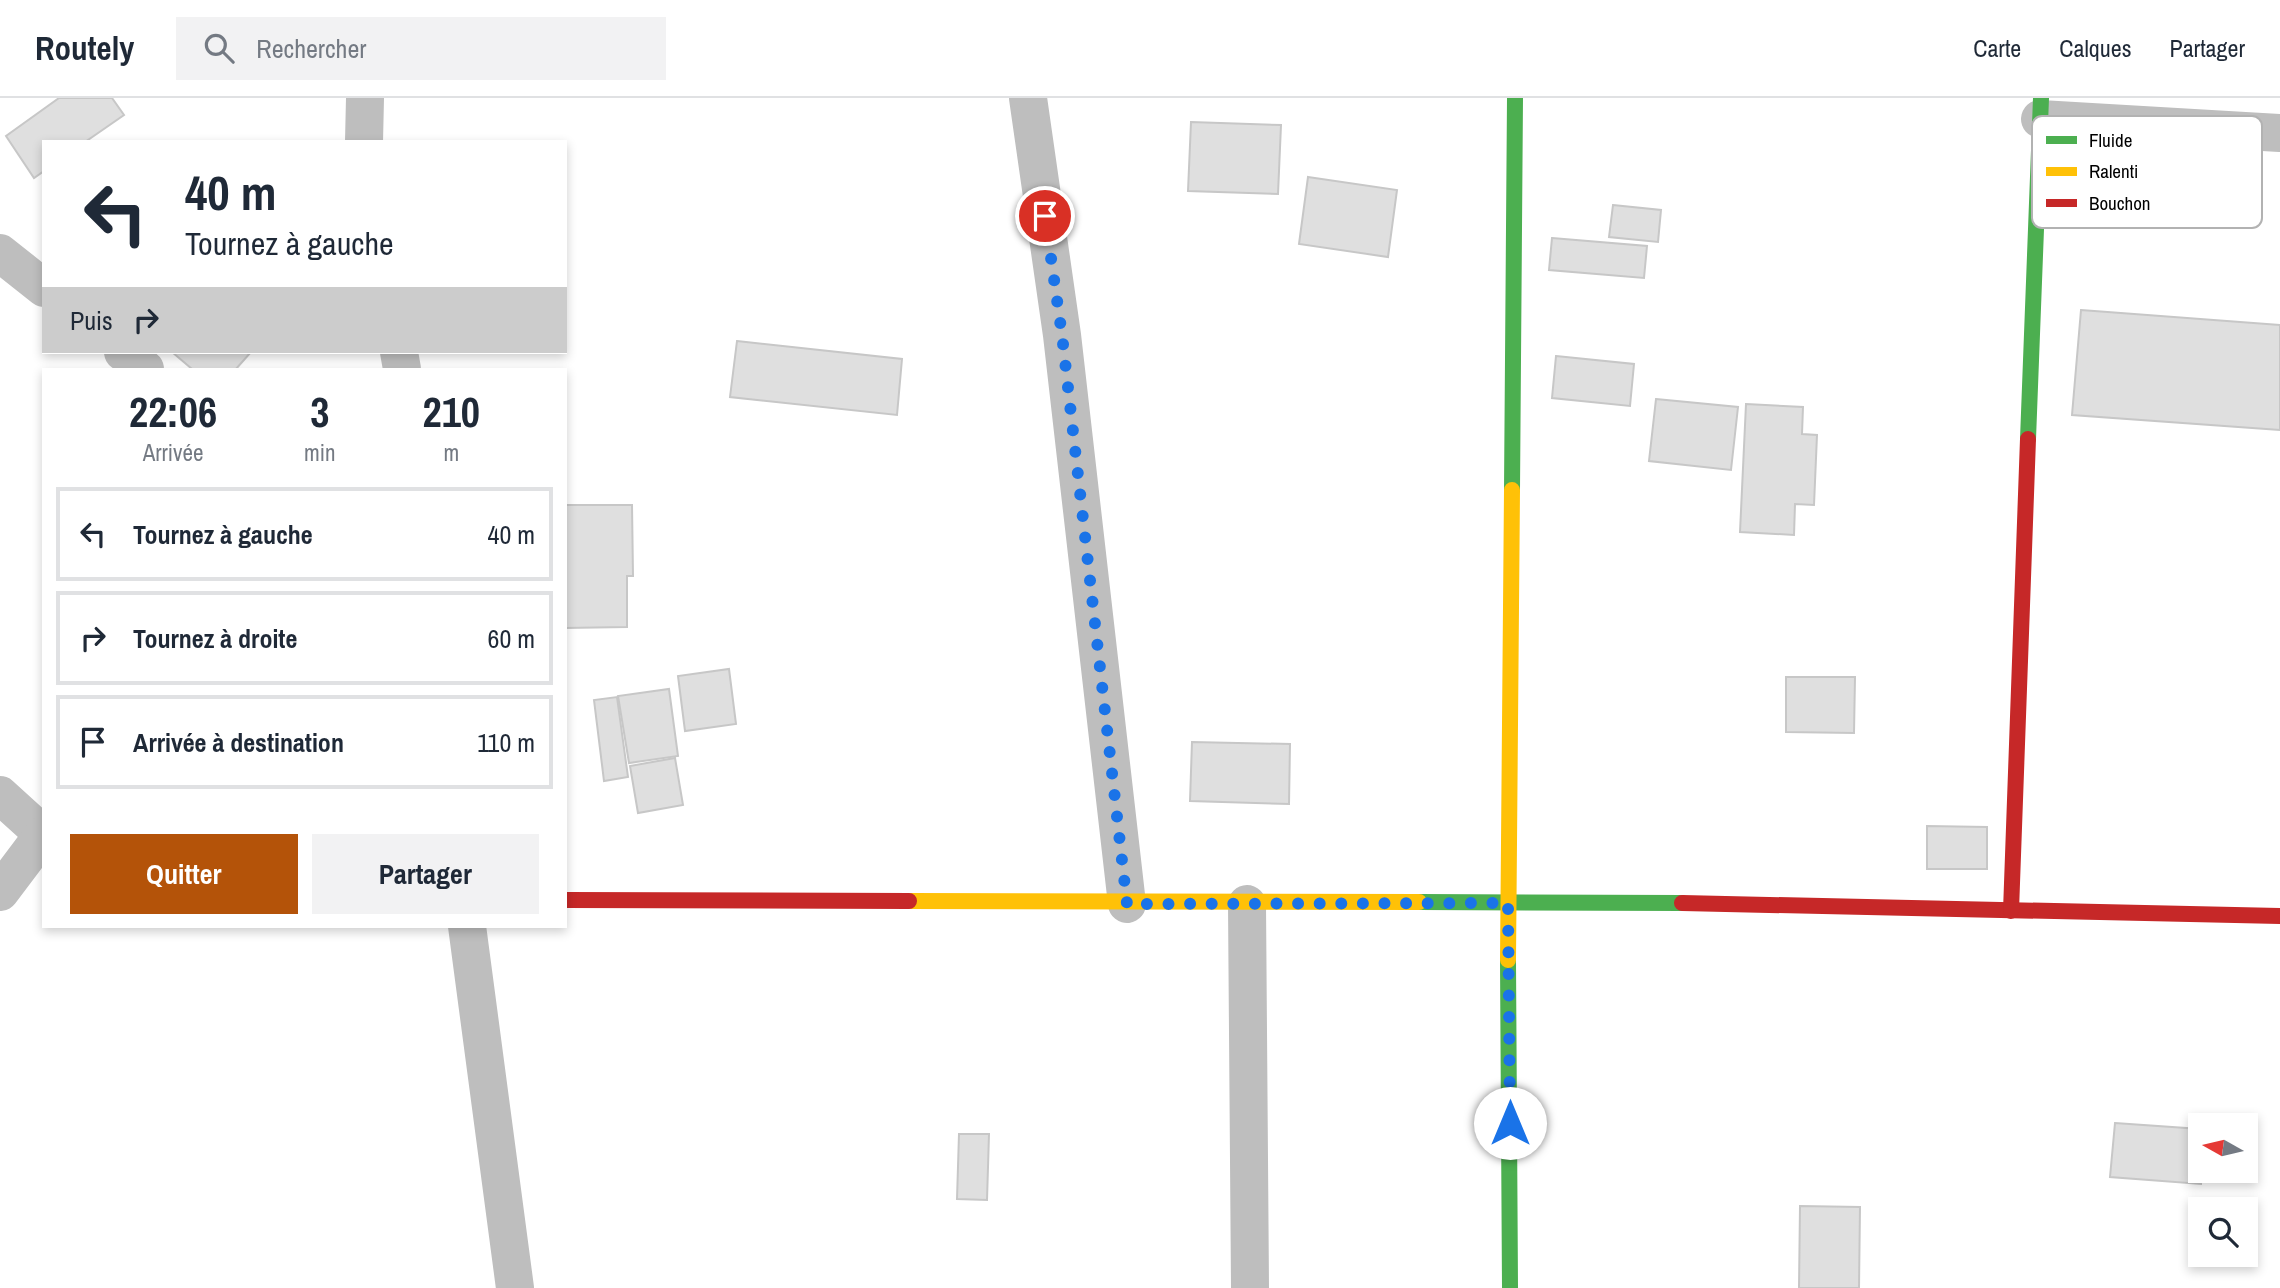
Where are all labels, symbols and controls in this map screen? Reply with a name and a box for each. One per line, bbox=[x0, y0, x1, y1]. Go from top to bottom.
search box bbox=[176, 17, 666, 80]
text: Routely bbox=[35, 26, 134, 70]
icon: search bbox=[200, 29, 238, 67]
text: Rechercher bbox=[256, 31, 366, 66]
text: Carte bbox=[1973, 32, 2021, 64]
text: Calques bbox=[2059, 32, 2132, 64]
text: Partager bbox=[2170, 32, 2245, 64]
legend bbox=[2032, 116, 2262, 228]
text: Fluide bbox=[2089, 127, 2132, 153]
text: Ralenti bbox=[2089, 158, 2138, 184]
text: 40 m bbox=[185, 159, 277, 225]
icon: left bbox=[70, 168, 161, 259]
pin bbox=[1015, 186, 1075, 246]
text: Bouchon bbox=[2089, 190, 2151, 216]
icon: arrive bbox=[1026, 197, 1064, 235]
text: Tournez à gauche bbox=[185, 222, 394, 265]
icon: right bbox=[127, 301, 165, 339]
text: Puis bbox=[70, 303, 113, 338]
text: 22:06 bbox=[129, 384, 217, 440]
text: 3 bbox=[310, 384, 329, 440]
text: 210 bbox=[423, 384, 480, 440]
text: Arrivée bbox=[143, 437, 203, 468]
text: min bbox=[304, 437, 336, 468]
text: m bbox=[443, 437, 459, 468]
icon: left bbox=[74, 515, 112, 553]
text: Tournez à gauche bbox=[133, 517, 313, 552]
text: 40 m bbox=[488, 517, 535, 552]
icon: right bbox=[74, 619, 112, 657]
text: Tournez à droite bbox=[133, 621, 297, 656]
text: 60 m bbox=[488, 621, 535, 656]
icon: arrive bbox=[74, 723, 112, 761]
text: Arrivée à destination bbox=[133, 725, 344, 760]
text: 110 m bbox=[477, 725, 535, 760]
button: Quitter bbox=[70, 834, 298, 914]
button: Partager bbox=[312, 834, 539, 914]
position arrow bbox=[1473, 1086, 1547, 1160]
north arrow bbox=[2188, 1113, 2258, 1183]
map controls bbox=[2188, 1113, 2258, 1267]
button: search bbox=[2188, 1197, 2258, 1267]

